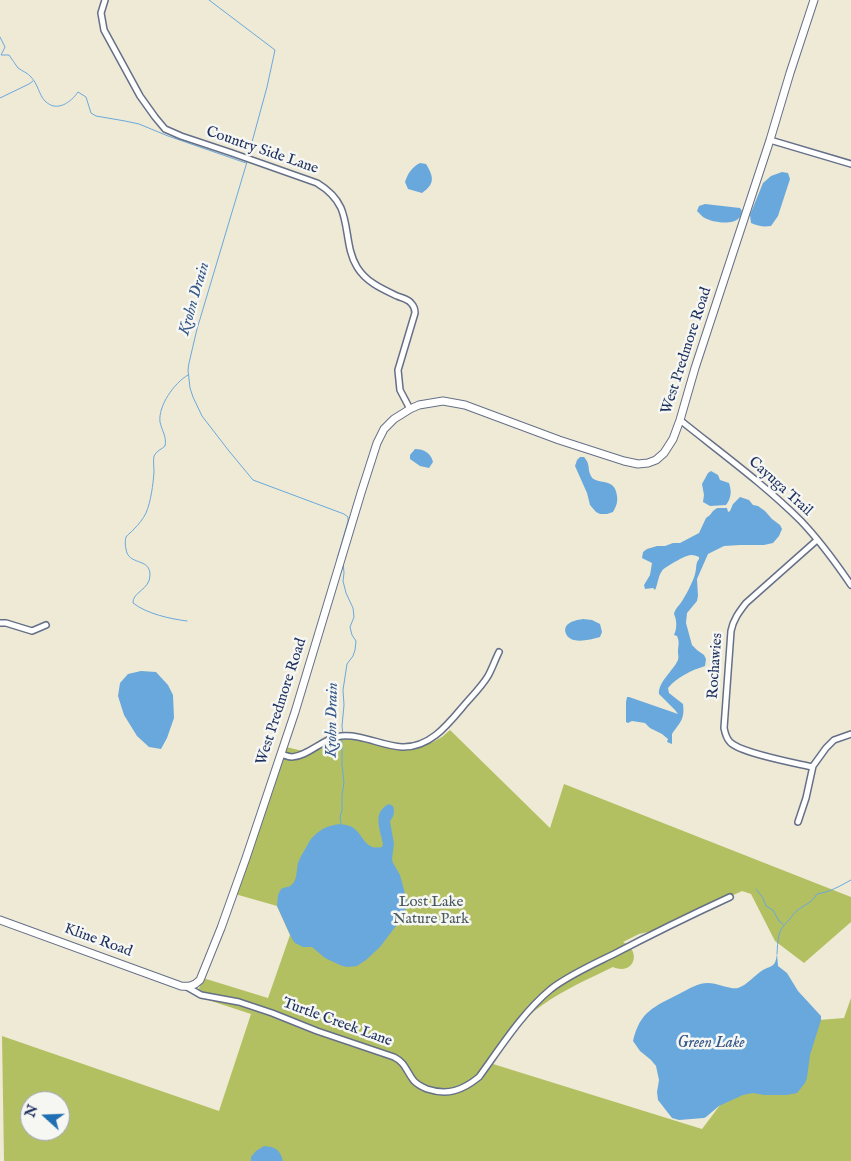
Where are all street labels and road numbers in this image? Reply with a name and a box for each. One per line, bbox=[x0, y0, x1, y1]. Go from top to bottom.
street label: Country Side Lane bbox=[203, 123, 321, 179]
street label: West Predmore Road bbox=[658, 285, 716, 417]
street label: Cayuga Trail bbox=[744, 454, 816, 520]
street label: Rochawies bbox=[705, 632, 727, 700]
street label: West Predmore Road bbox=[253, 636, 311, 768]
street label: Kline Road bbox=[62, 920, 134, 962]
street label: Turtle Creek Lane bbox=[280, 995, 394, 1051]

